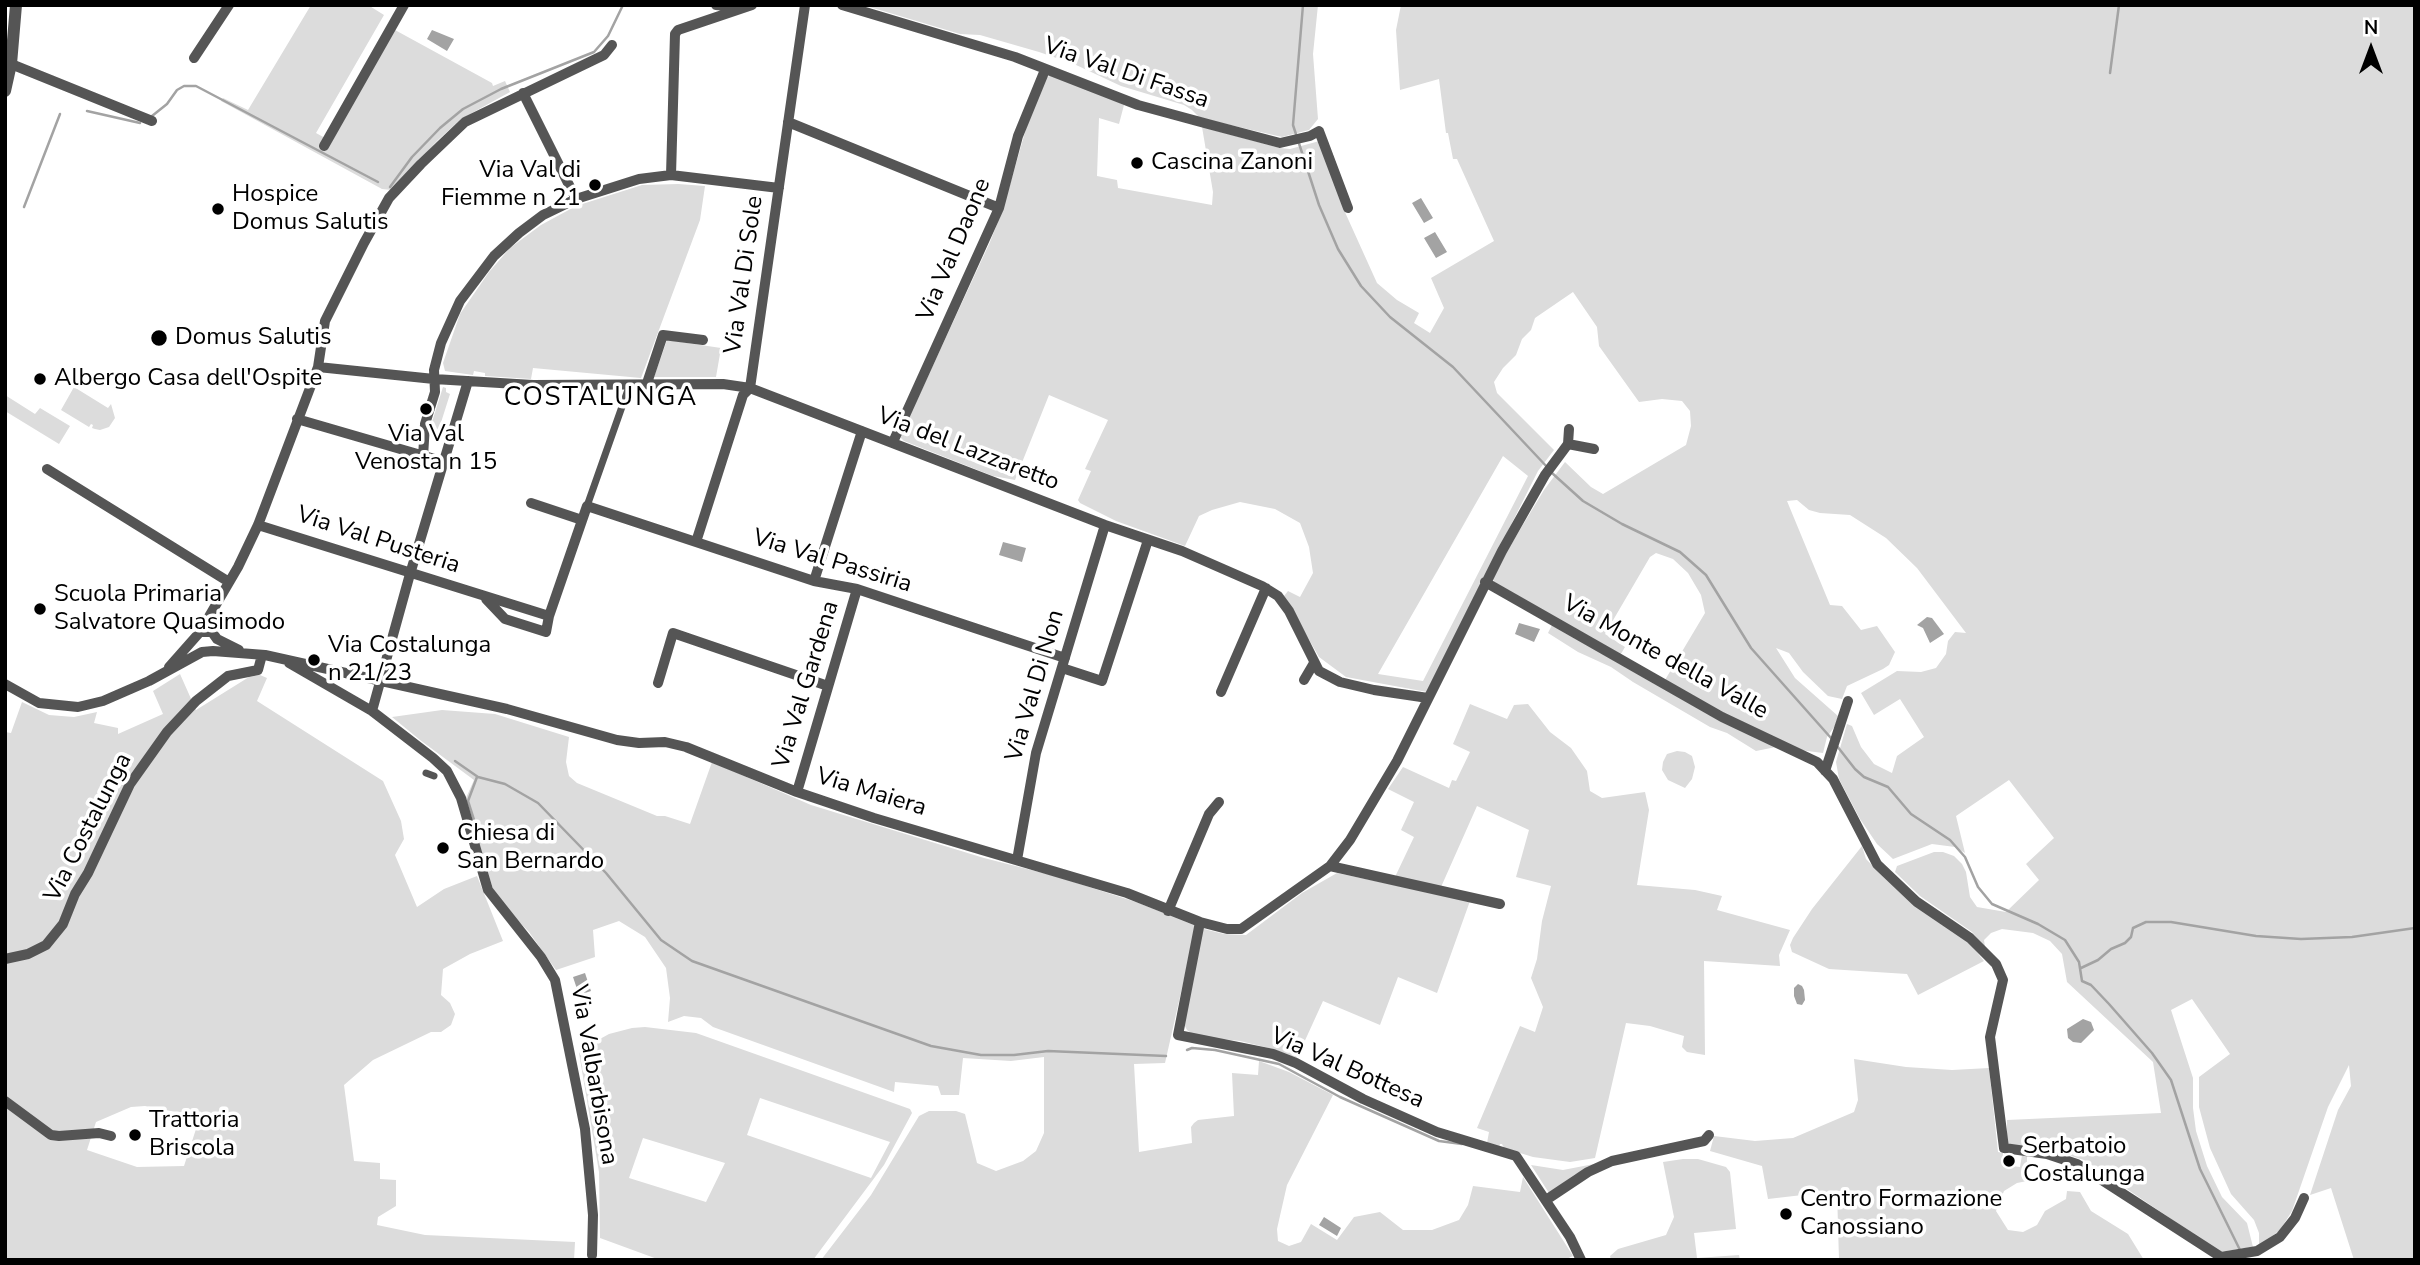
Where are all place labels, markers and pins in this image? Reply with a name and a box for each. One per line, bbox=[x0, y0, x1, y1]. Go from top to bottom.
place label: Cascina Zanoni bbox=[1151, 149, 1313, 177]
marker: Cascina Zanoni bbox=[1129, 155, 1145, 171]
place label: Via Val di Fiemme n 21 bbox=[441, 157, 581, 213]
marker: Via Val di Fiemme n 21 bbox=[587, 177, 603, 193]
place label: Hospice Domus Salutis bbox=[232, 181, 388, 237]
marker: Hospice Domus Salutis bbox=[210, 201, 226, 217]
place label: Domus Salutis bbox=[175, 324, 331, 352]
marker: Domus Salutis bbox=[149, 328, 169, 348]
place label: Albergo Casa dell'Ospite bbox=[54, 365, 322, 393]
marker: Albergo Casa dell'Ospite bbox=[32, 371, 48, 387]
marker: Via Val Venosta n 15 bbox=[418, 401, 434, 417]
place label: Via Val Venosta n 15 bbox=[355, 421, 497, 477]
place label: Scuola Primaria Salvatore Quasimodo bbox=[54, 581, 285, 637]
marker: Scuola Primaria Salvatore Quasimodo bbox=[32, 601, 48, 617]
place label: Via Costalunga n 21/23 bbox=[328, 632, 491, 688]
marker: Via Costalunga n 21/23 bbox=[306, 652, 322, 668]
place label: Chiesa di San Bernardo bbox=[457, 820, 604, 876]
marker: Chiesa di San Bernardo bbox=[435, 840, 451, 856]
place label: Trattoria Briscola bbox=[149, 1107, 239, 1163]
marker: Trattoria Briscola bbox=[127, 1127, 143, 1143]
place label: Serbatoio Costalunga bbox=[2023, 1133, 2145, 1189]
marker: Serbatoio Costalunga bbox=[2001, 1153, 2017, 1169]
place label: Centro Formazione Canossiano bbox=[1800, 1186, 2002, 1242]
marker: Centro Formazione Canossiano bbox=[1778, 1206, 1794, 1222]

